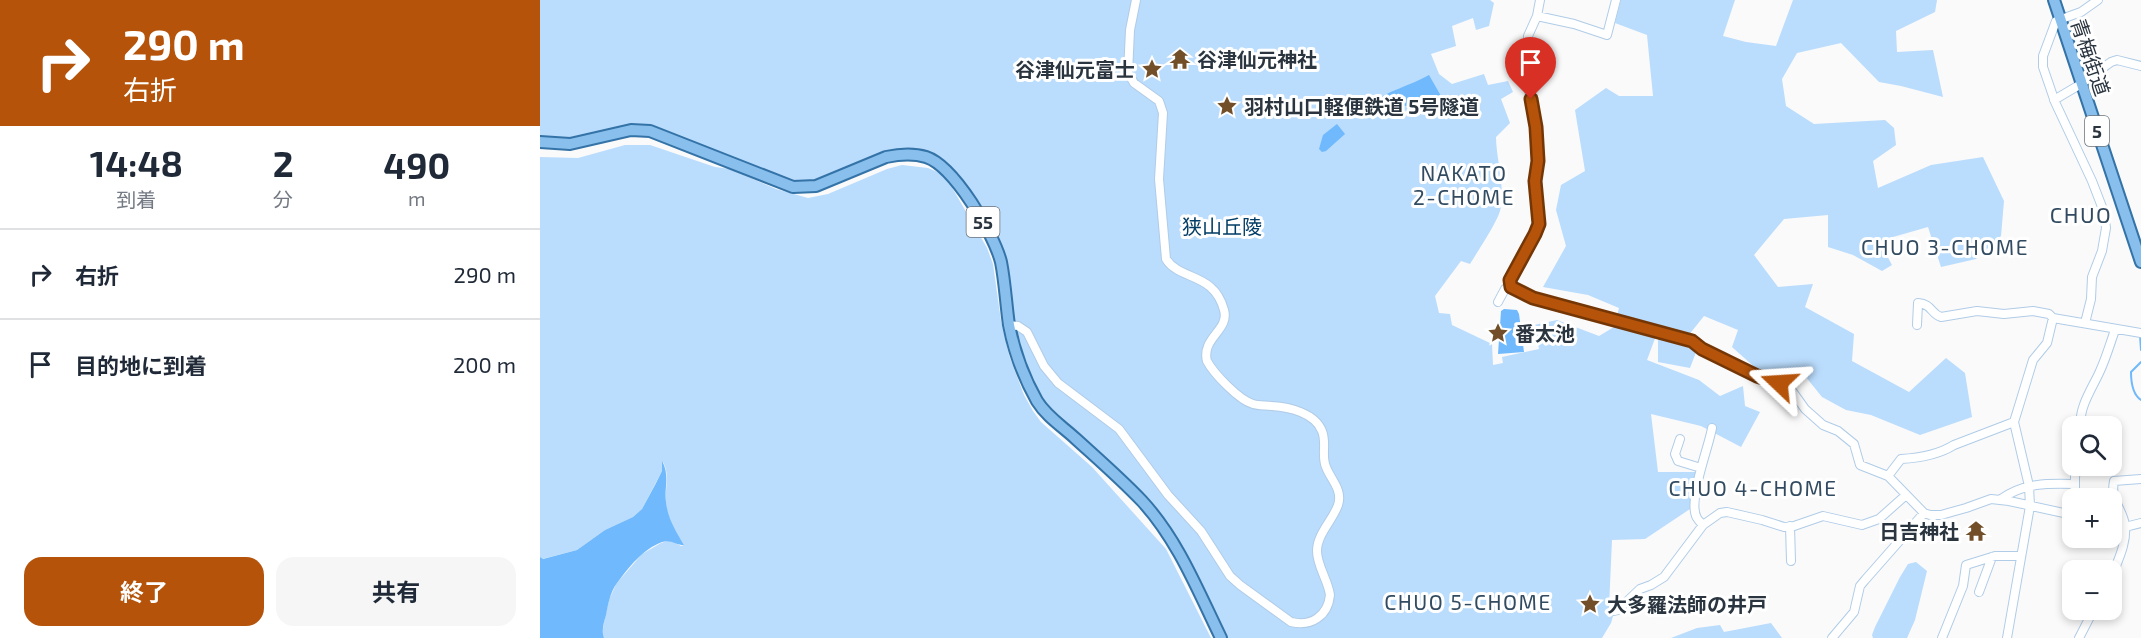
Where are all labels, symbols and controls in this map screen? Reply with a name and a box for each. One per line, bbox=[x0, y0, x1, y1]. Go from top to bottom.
street label: 青梅街道 bbox=[2067, 15, 2115, 99]
text: 290 m bbox=[123, 18, 245, 68]
icon: right bbox=[24, 24, 102, 102]
pin bbox=[1505, 37, 1556, 99]
icon: arrive bbox=[1514, 46, 1547, 79]
temple icon: 谷津仙元神社 bbox=[1168, 47, 1192, 71]
place label: 谷津仙元神社 bbox=[1197, 47, 1317, 71]
place label: 谷津仙元富士 bbox=[1015, 57, 1135, 81]
place icon: 谷津仙元富士 bbox=[1140, 57, 1164, 81]
text: 右折 bbox=[123, 73, 177, 105]
place icon: 羽村山口軽便鉄道 5号隧道 bbox=[1215, 94, 1239, 118]
place label: 羽村山口軽便鉄道 5号隧道 bbox=[1244, 94, 1479, 118]
road number: 5 bbox=[2085, 116, 2109, 146]
text: 14:48 bbox=[90, 141, 183, 184]
text: 2 bbox=[273, 141, 294, 184]
text: 490 bbox=[383, 143, 450, 186]
district label: NAKATO 2-CHOME bbox=[1413, 160, 1515, 209]
text: m bbox=[408, 186, 426, 210]
text: 到着 bbox=[116, 187, 156, 211]
text: 分 bbox=[273, 187, 293, 211]
district label: CHUO bbox=[2050, 201, 2112, 227]
road number: 55 bbox=[966, 207, 1000, 237]
park label: 狭山丘陵 bbox=[1182, 214, 1262, 238]
district label: CHUO 3-CHOME bbox=[1861, 234, 2029, 259]
icon: right bbox=[24, 258, 57, 291]
text: 290 m bbox=[454, 261, 516, 287]
text: 右折 bbox=[75, 262, 119, 288]
place icon: 番太池 bbox=[1486, 321, 1510, 345]
place label: 番太池 bbox=[1515, 321, 1575, 345]
icon: arrive bbox=[24, 348, 57, 381]
text: 200 m bbox=[453, 351, 516, 377]
position arrow bbox=[1747, 351, 1811, 415]
text: 目的地に到着 bbox=[75, 352, 207, 378]
map controls bbox=[2062, 416, 2122, 620]
button: search bbox=[2062, 416, 2122, 476]
district label: CHUO 4-CHOME bbox=[1668, 475, 1838, 500]
button: + bbox=[2062, 488, 2122, 548]
place label: 日吉神社 bbox=[1879, 519, 1959, 543]
temple icon: 日吉神社 bbox=[1964, 519, 1988, 543]
button: 終了 bbox=[24, 557, 264, 626]
button: 共有 bbox=[276, 557, 516, 626]
button: − bbox=[2062, 560, 2122, 620]
district label: CHUO 5-CHOME bbox=[1384, 589, 1552, 614]
place icon: 大多羅法師の井戸 bbox=[1578, 592, 1602, 616]
place label: 大多羅法師の井戸 bbox=[1607, 592, 1767, 616]

